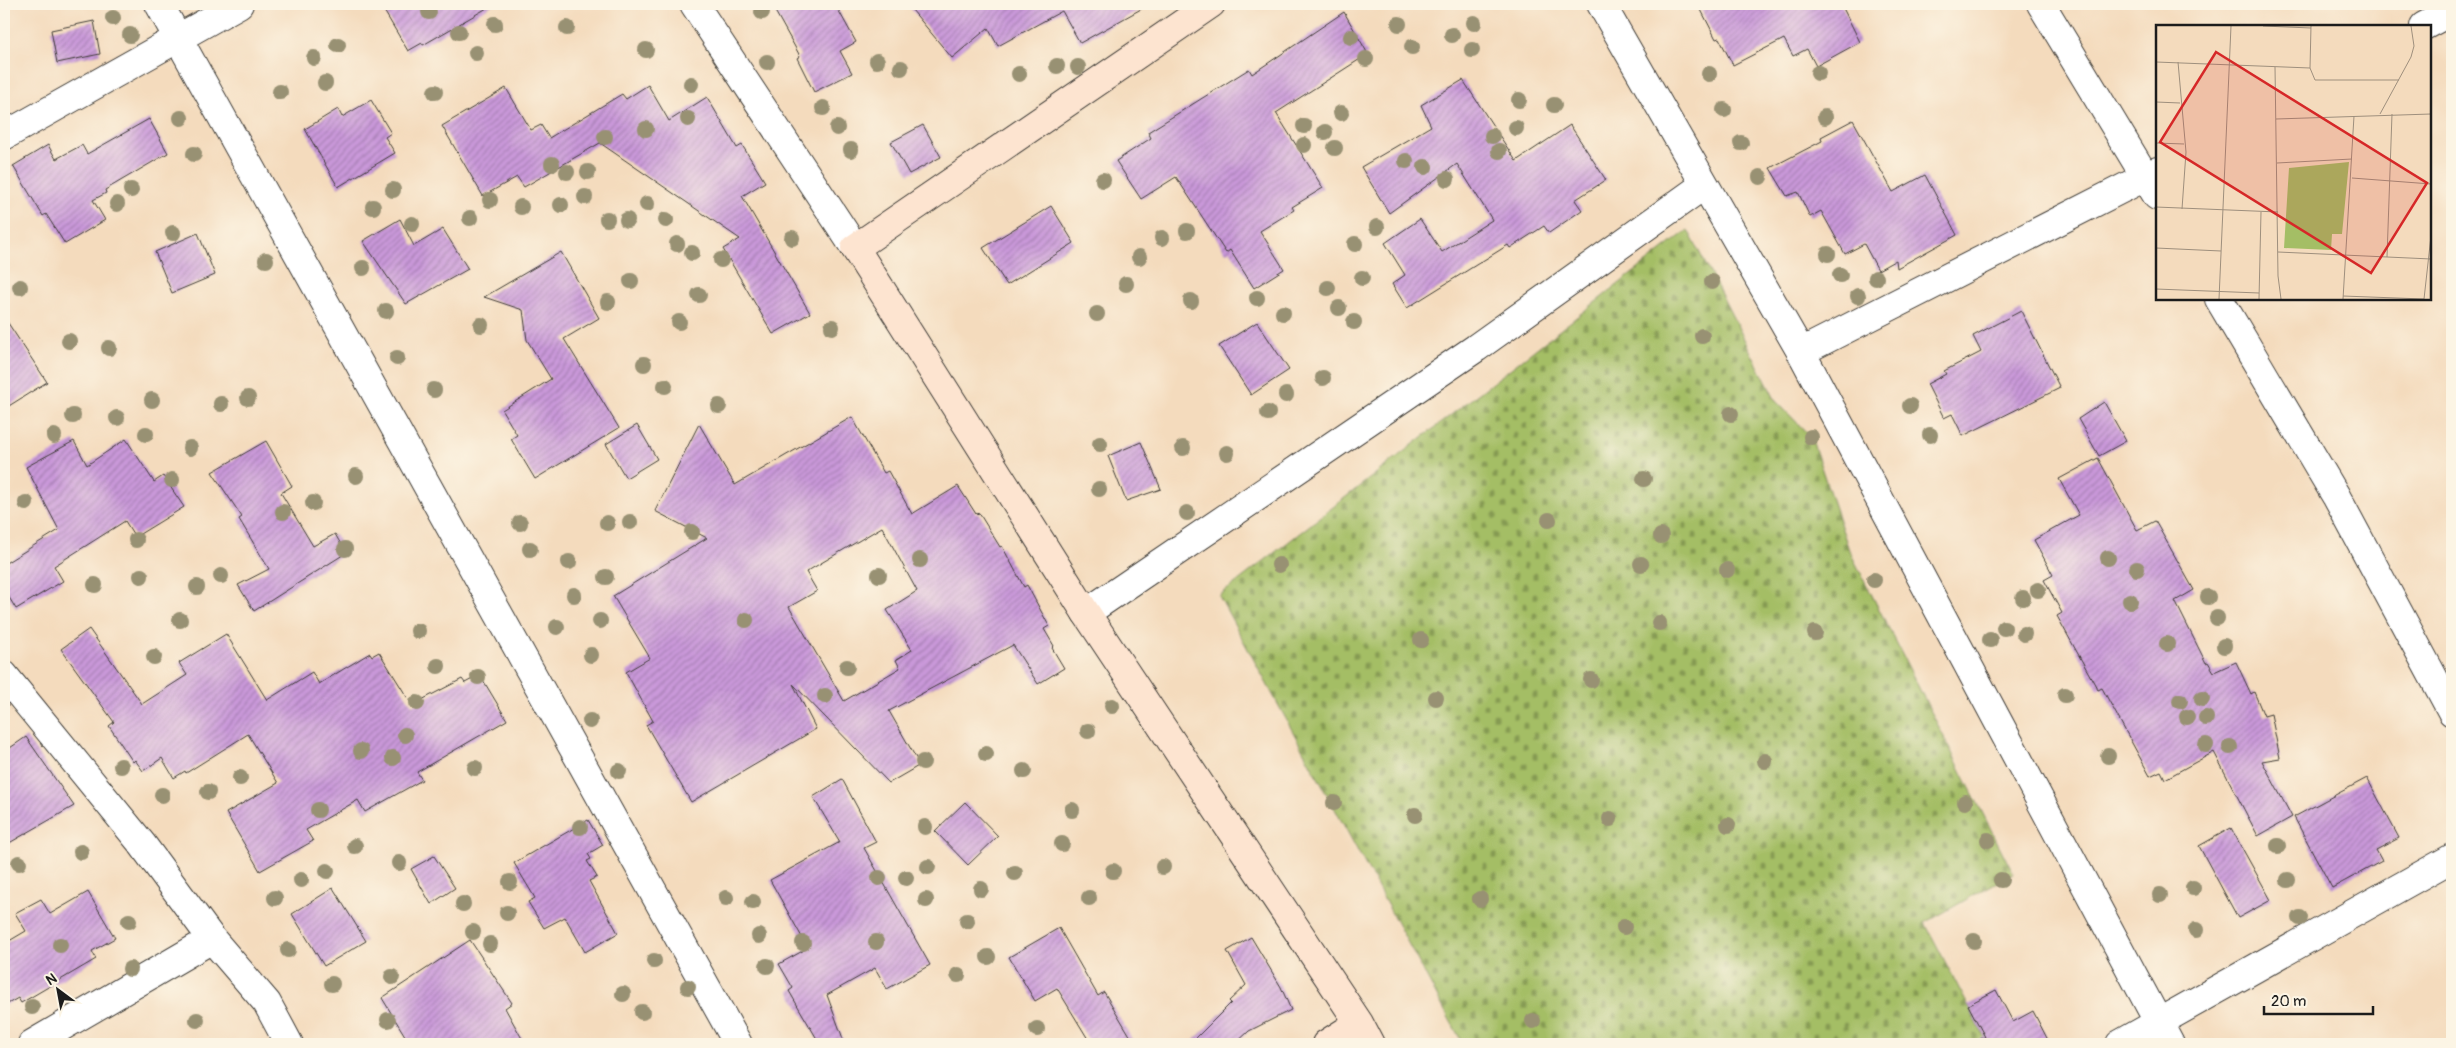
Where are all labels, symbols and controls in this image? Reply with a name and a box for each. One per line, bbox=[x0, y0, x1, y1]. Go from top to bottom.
inset map bbox=[2156, 25, 2431, 300]
north arrow bbox=[32, 966, 82, 1016]
text: N bbox=[43, 970, 60, 989]
scale bar bbox=[2264, 983, 2372, 1015]
text: 20 m bbox=[2271, 992, 2306, 1011]

